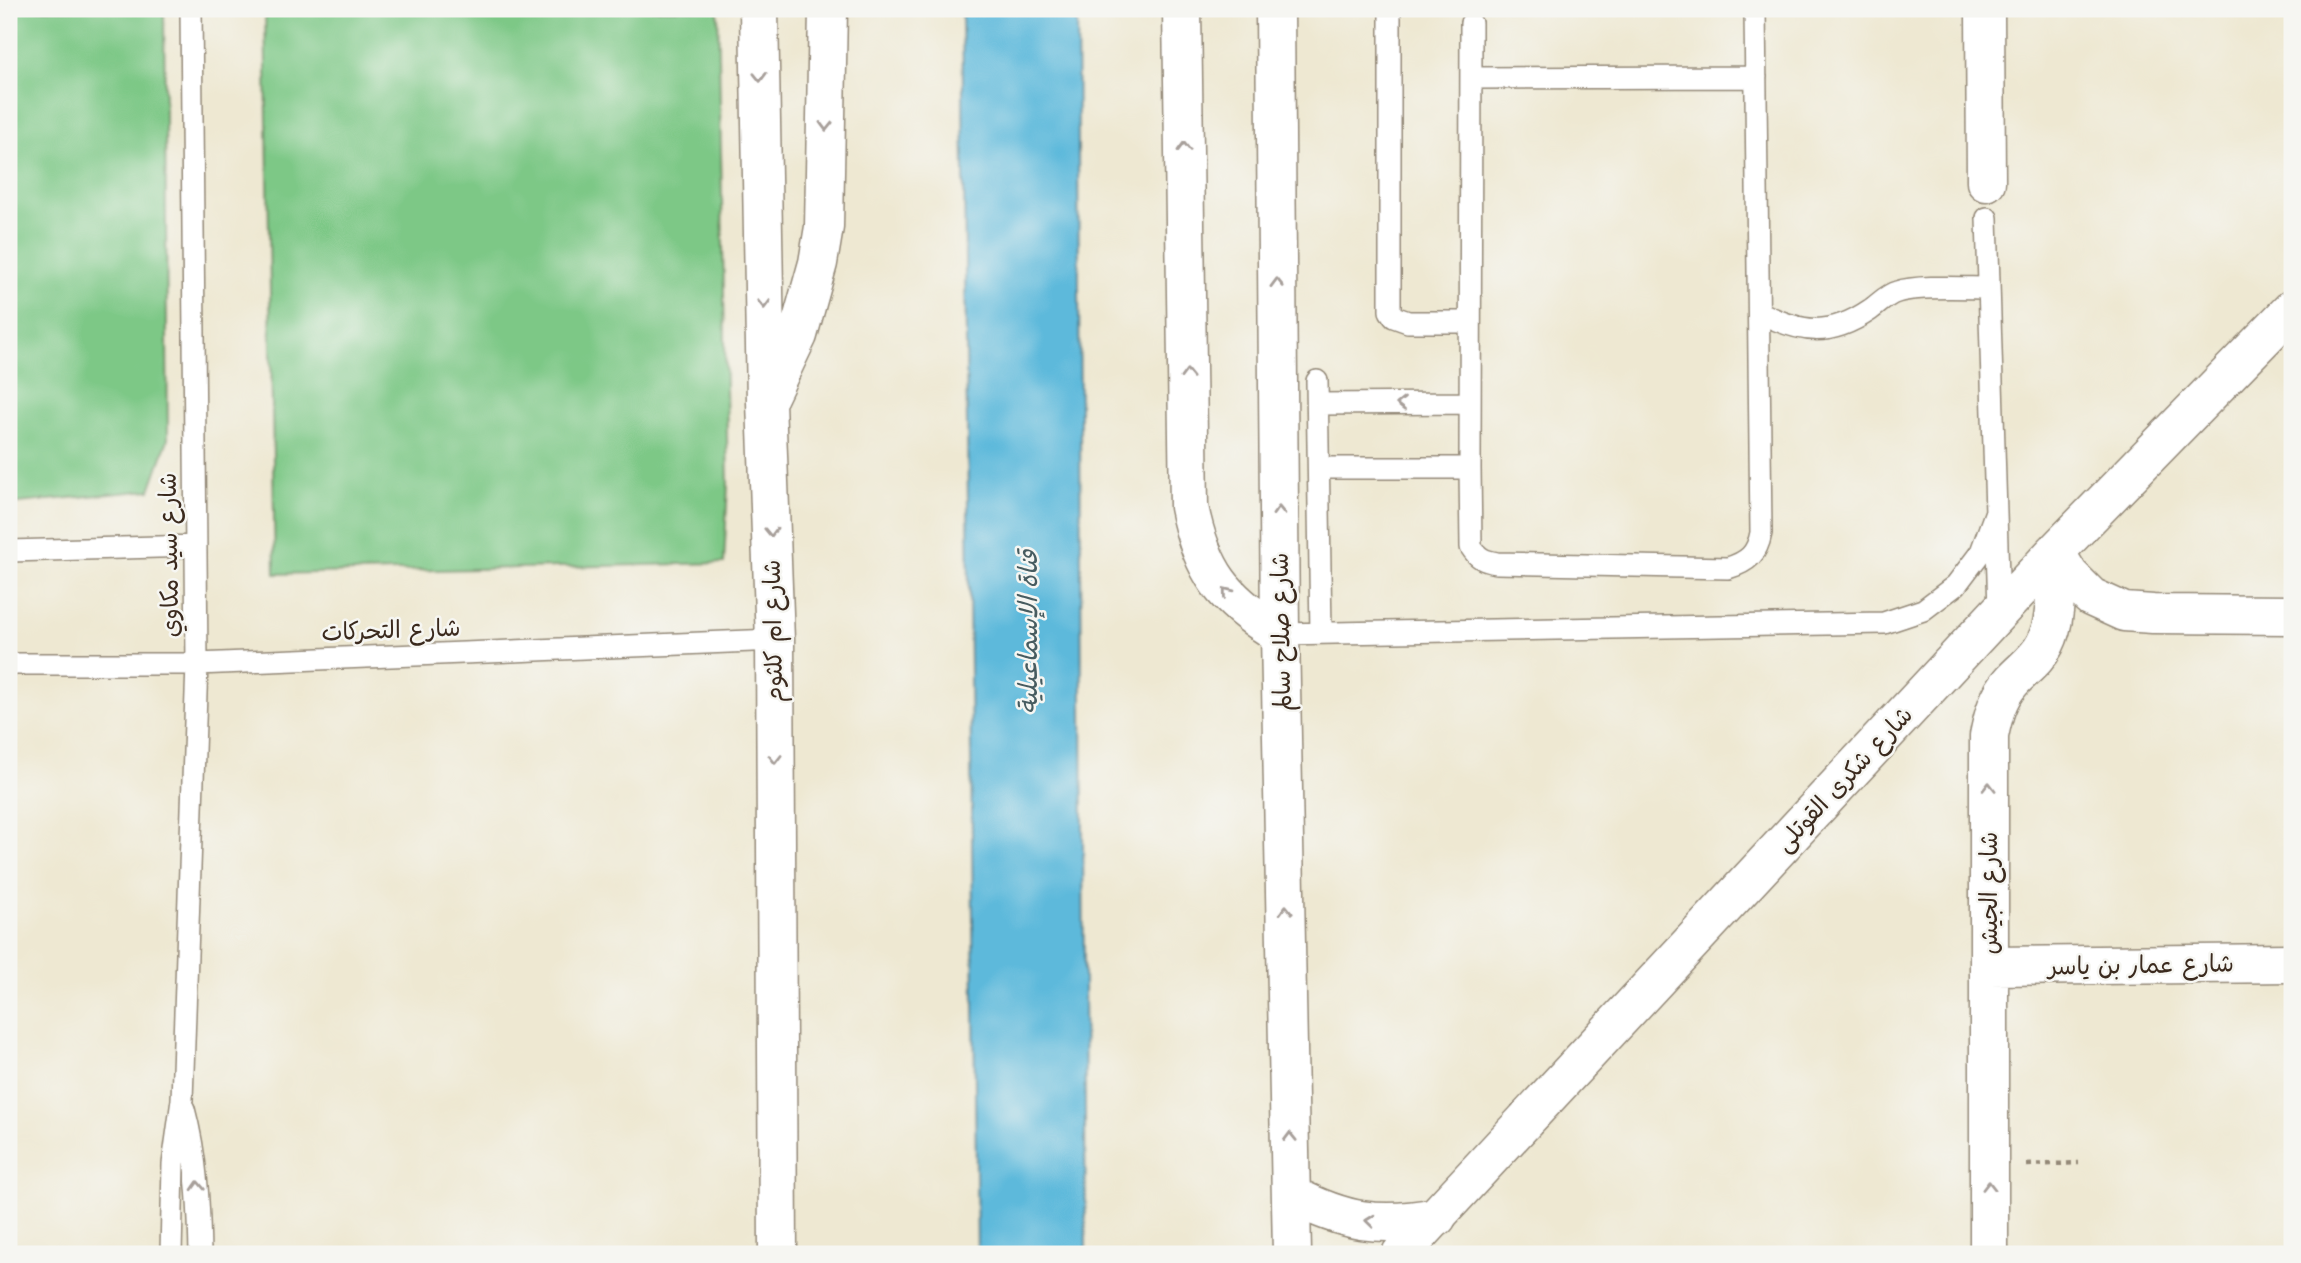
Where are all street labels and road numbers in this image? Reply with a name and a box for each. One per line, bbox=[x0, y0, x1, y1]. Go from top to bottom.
street label: شارع سيد مكاوي bbox=[148, 472, 187, 638]
street label: شارع صلاح سالم bbox=[1260, 552, 1300, 712]
street label: شارع ام كلثوم bbox=[752, 559, 792, 703]
street label: شارع التحركات bbox=[321, 608, 461, 649]
street label: شارع شكرى القوتلى bbox=[1765, 697, 1920, 859]
street label: شارع الجيش bbox=[1969, 832, 2006, 954]
street label: شارع عمار بن ياسر bbox=[2046, 943, 2234, 984]

